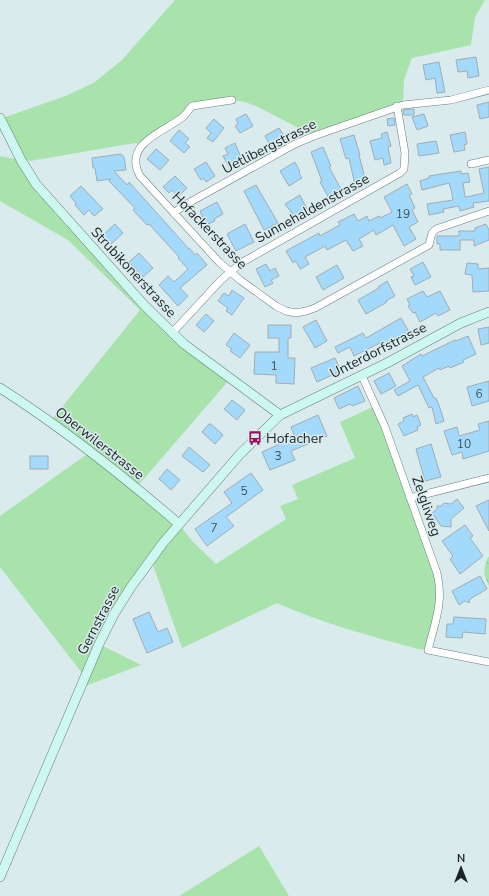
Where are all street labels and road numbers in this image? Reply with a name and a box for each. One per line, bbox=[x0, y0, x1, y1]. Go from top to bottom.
street label: Uetlibergstrasse bbox=[219, 114, 320, 178]
street label: Sunnehaldenstrasse bbox=[252, 169, 373, 248]
street label: Hofackerstrasse bbox=[168, 187, 252, 273]
street label: Strubikonerstrasse bbox=[87, 223, 181, 322]
street label: Unterdorfstrasse bbox=[327, 318, 430, 383]
street label: Oberwilerstrasse bbox=[51, 403, 148, 484]
street label: Zelgliweg bbox=[407, 474, 446, 539]
street label: Gernstrasse bbox=[73, 582, 124, 658]

